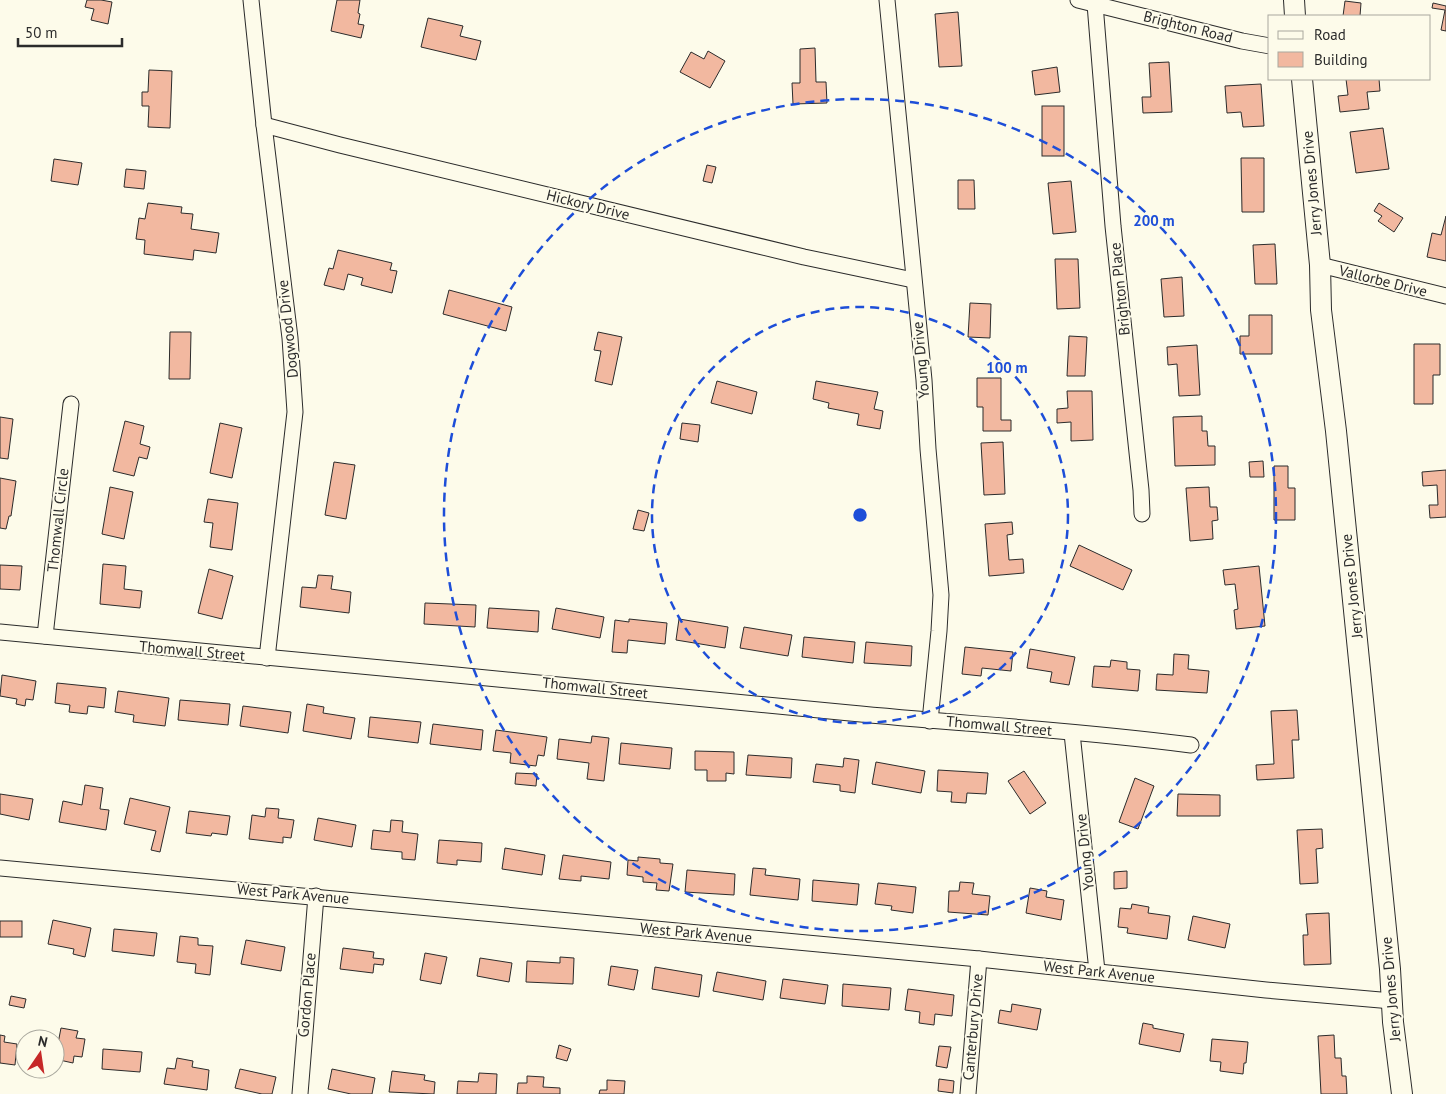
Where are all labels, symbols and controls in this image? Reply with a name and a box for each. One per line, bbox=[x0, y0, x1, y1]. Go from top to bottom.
street label: Brighton Road bbox=[1142, 6, 1235, 47]
scale bar bbox=[18, 15, 121, 47]
legend bbox=[1268, 15, 1431, 80]
text: 50 m bbox=[25, 23, 58, 42]
text: Road bbox=[1314, 25, 1346, 44]
text: Building bbox=[1314, 50, 1368, 69]
street label: Jerry Jones Drive bbox=[1297, 130, 1326, 237]
street label: Hickory Drive bbox=[545, 185, 632, 224]
text: 200 m bbox=[1133, 211, 1175, 230]
street label: Brighton Place bbox=[1105, 242, 1134, 337]
street label: Vallorbe Drive bbox=[1336, 260, 1429, 301]
street label: Dogwood Drive bbox=[273, 279, 302, 379]
street label: Young Drive bbox=[908, 321, 933, 399]
text: 100 m bbox=[986, 358, 1028, 377]
street label: Thomwall Circle bbox=[43, 467, 72, 573]
centre of rings bbox=[851, 506, 869, 524]
street label: Jerry Jones Drive bbox=[1337, 533, 1367, 640]
street label: Thomwall Street bbox=[138, 636, 246, 665]
street label: Thomwall Street bbox=[541, 672, 649, 703]
street label: Thomwall Street bbox=[945, 711, 1053, 740]
street label: Young Drive bbox=[1071, 813, 1098, 891]
street label: West Park Avenue bbox=[236, 879, 350, 908]
street label: West Park Avenue bbox=[639, 918, 753, 947]
street label: Jerry Jones Drive bbox=[1376, 936, 1405, 1043]
street label: Gordon Place bbox=[293, 952, 320, 1038]
street label: West Park Avenue bbox=[1042, 956, 1156, 987]
street label: Canterbury Drive bbox=[958, 973, 987, 1081]
north arrow bbox=[15, 1029, 65, 1079]
text: N bbox=[36, 1032, 49, 1051]

